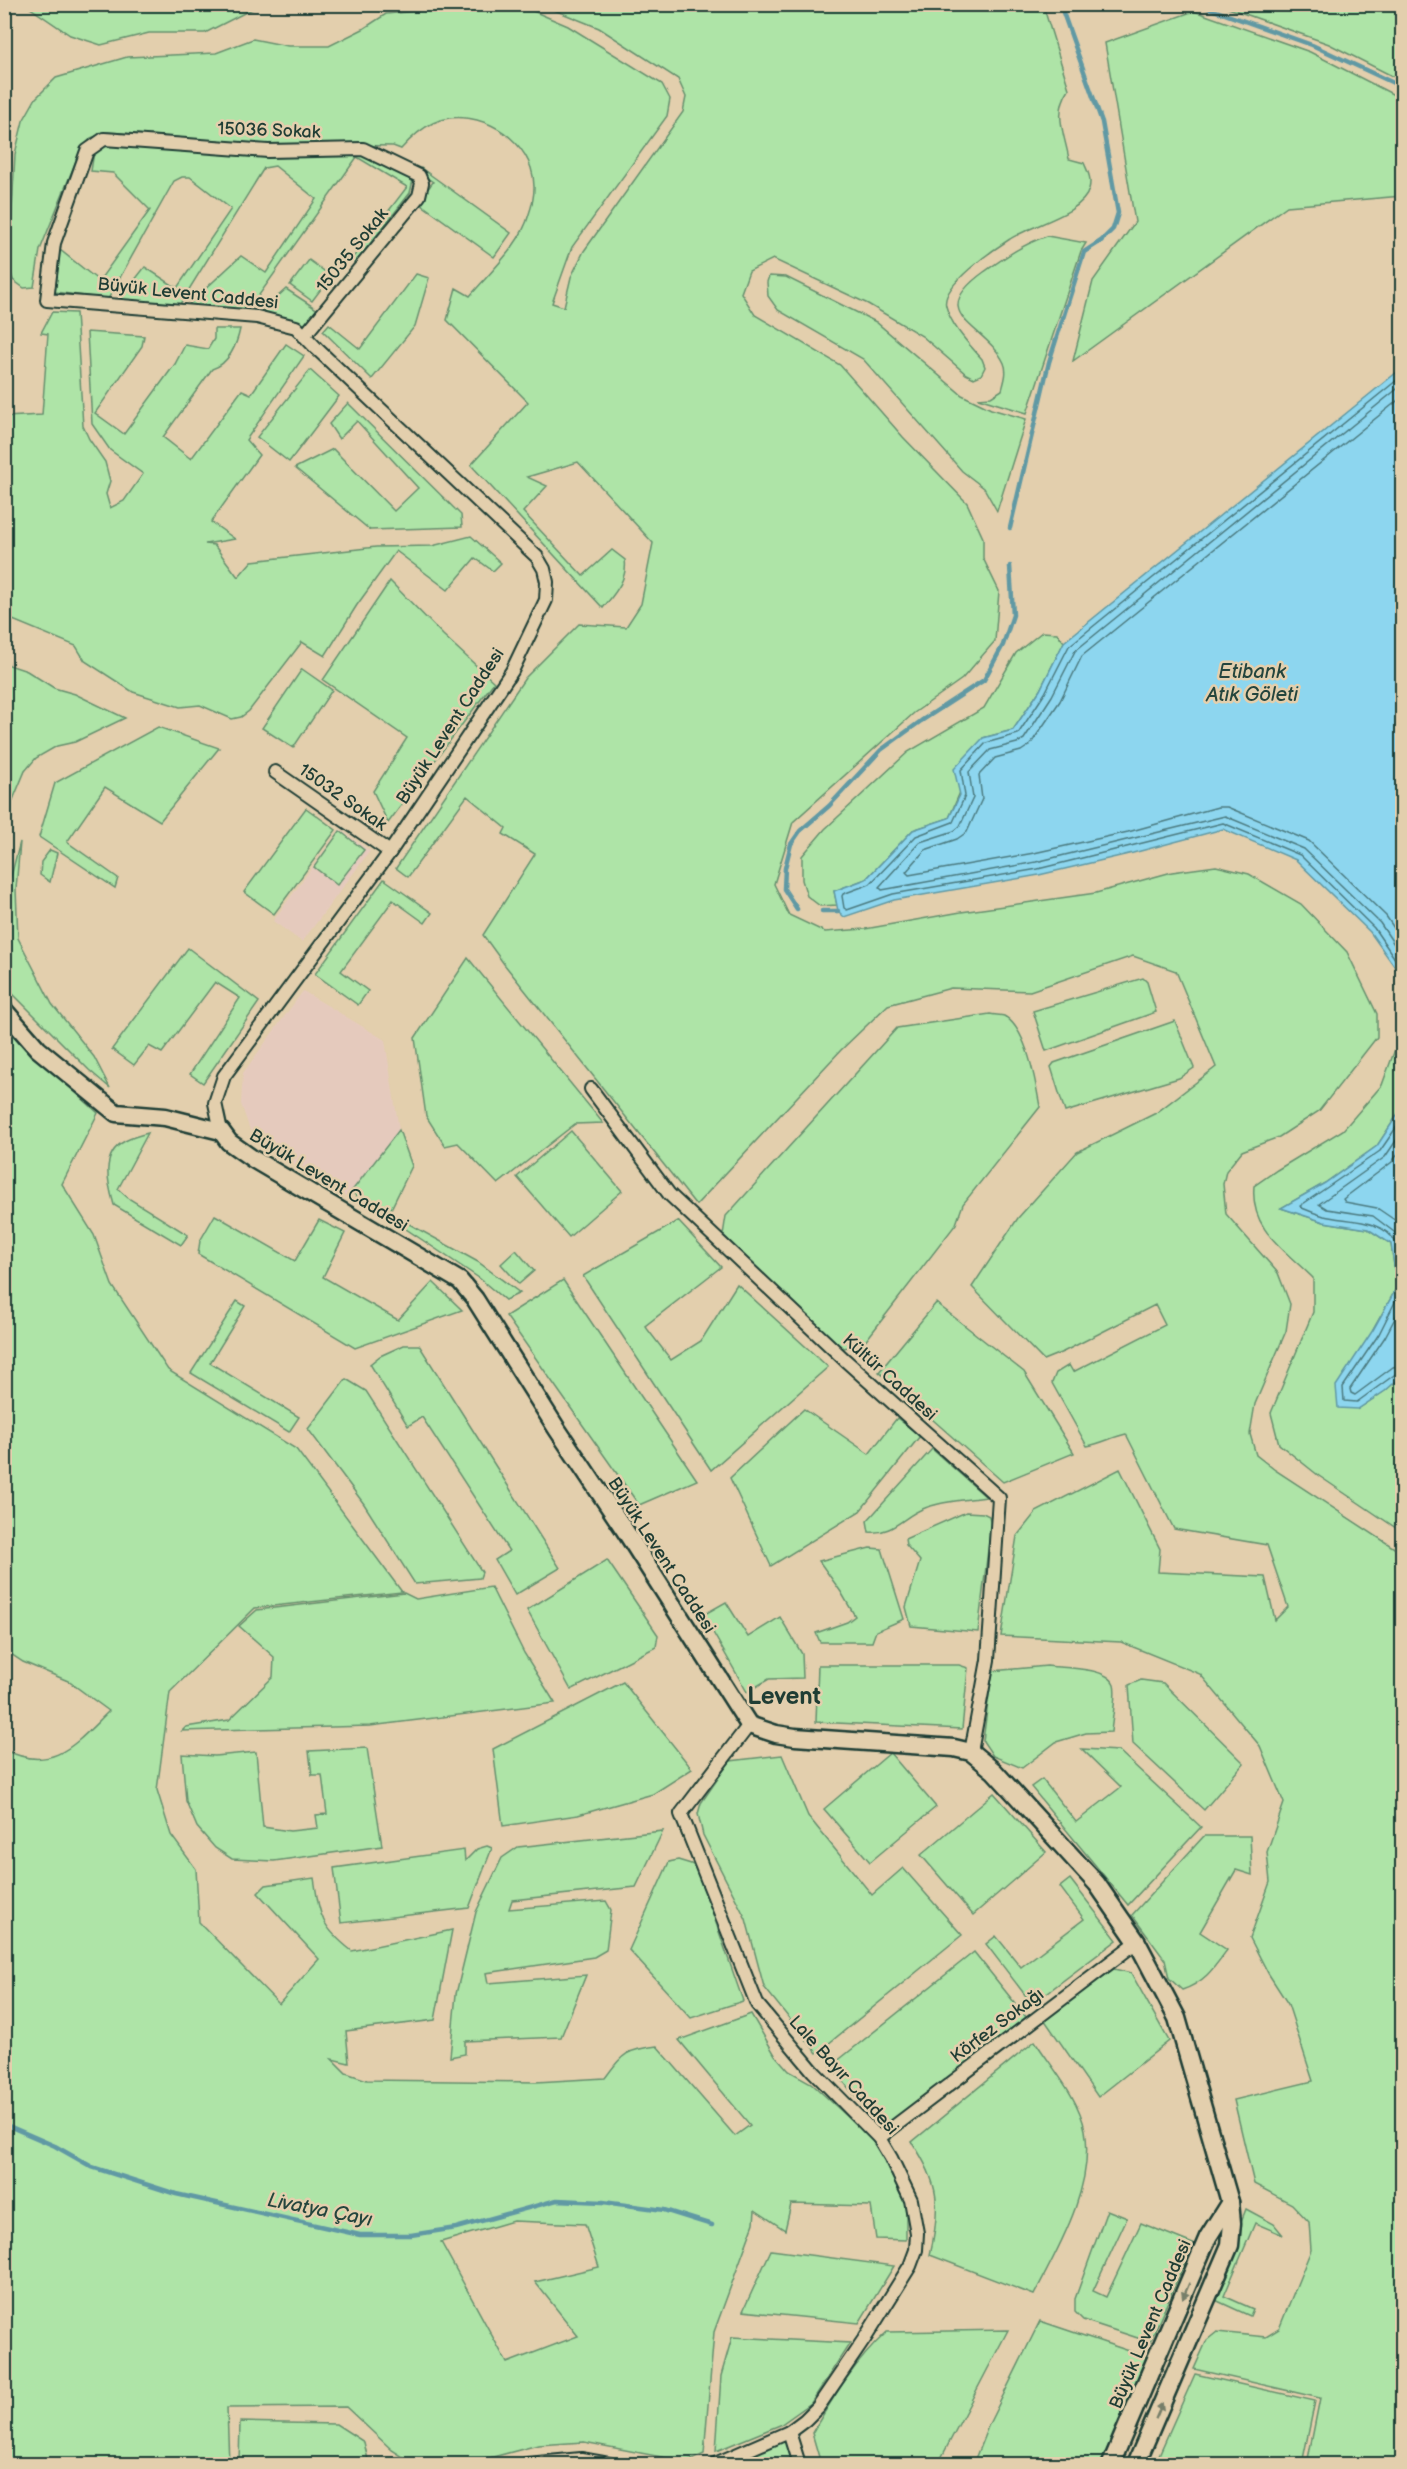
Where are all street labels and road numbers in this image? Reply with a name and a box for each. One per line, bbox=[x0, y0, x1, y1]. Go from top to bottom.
street label: 15036 Sokak bbox=[217, 118, 321, 143]
street label: 15035 Sokak bbox=[312, 204, 393, 297]
street label: Büyük Levent Caddesi bbox=[96, 274, 279, 313]
street label: Büyük Levent Caddesi bbox=[392, 644, 509, 808]
street label: 15032 Sokak bbox=[295, 759, 391, 836]
street label: Büyük Levent Caddesi bbox=[245, 1125, 412, 1236]
street label: Kültür Caddesi bbox=[838, 1330, 941, 1425]
street label: Büyük Levent Caddesi bbox=[603, 1473, 720, 1637]
street label: Körfez Sokağı bbox=[947, 1984, 1048, 2067]
street label: Lale Bayır Caddesi bbox=[785, 2011, 903, 2139]
street label: Büyük Levent Caddesi bbox=[1105, 2236, 1196, 2412]

